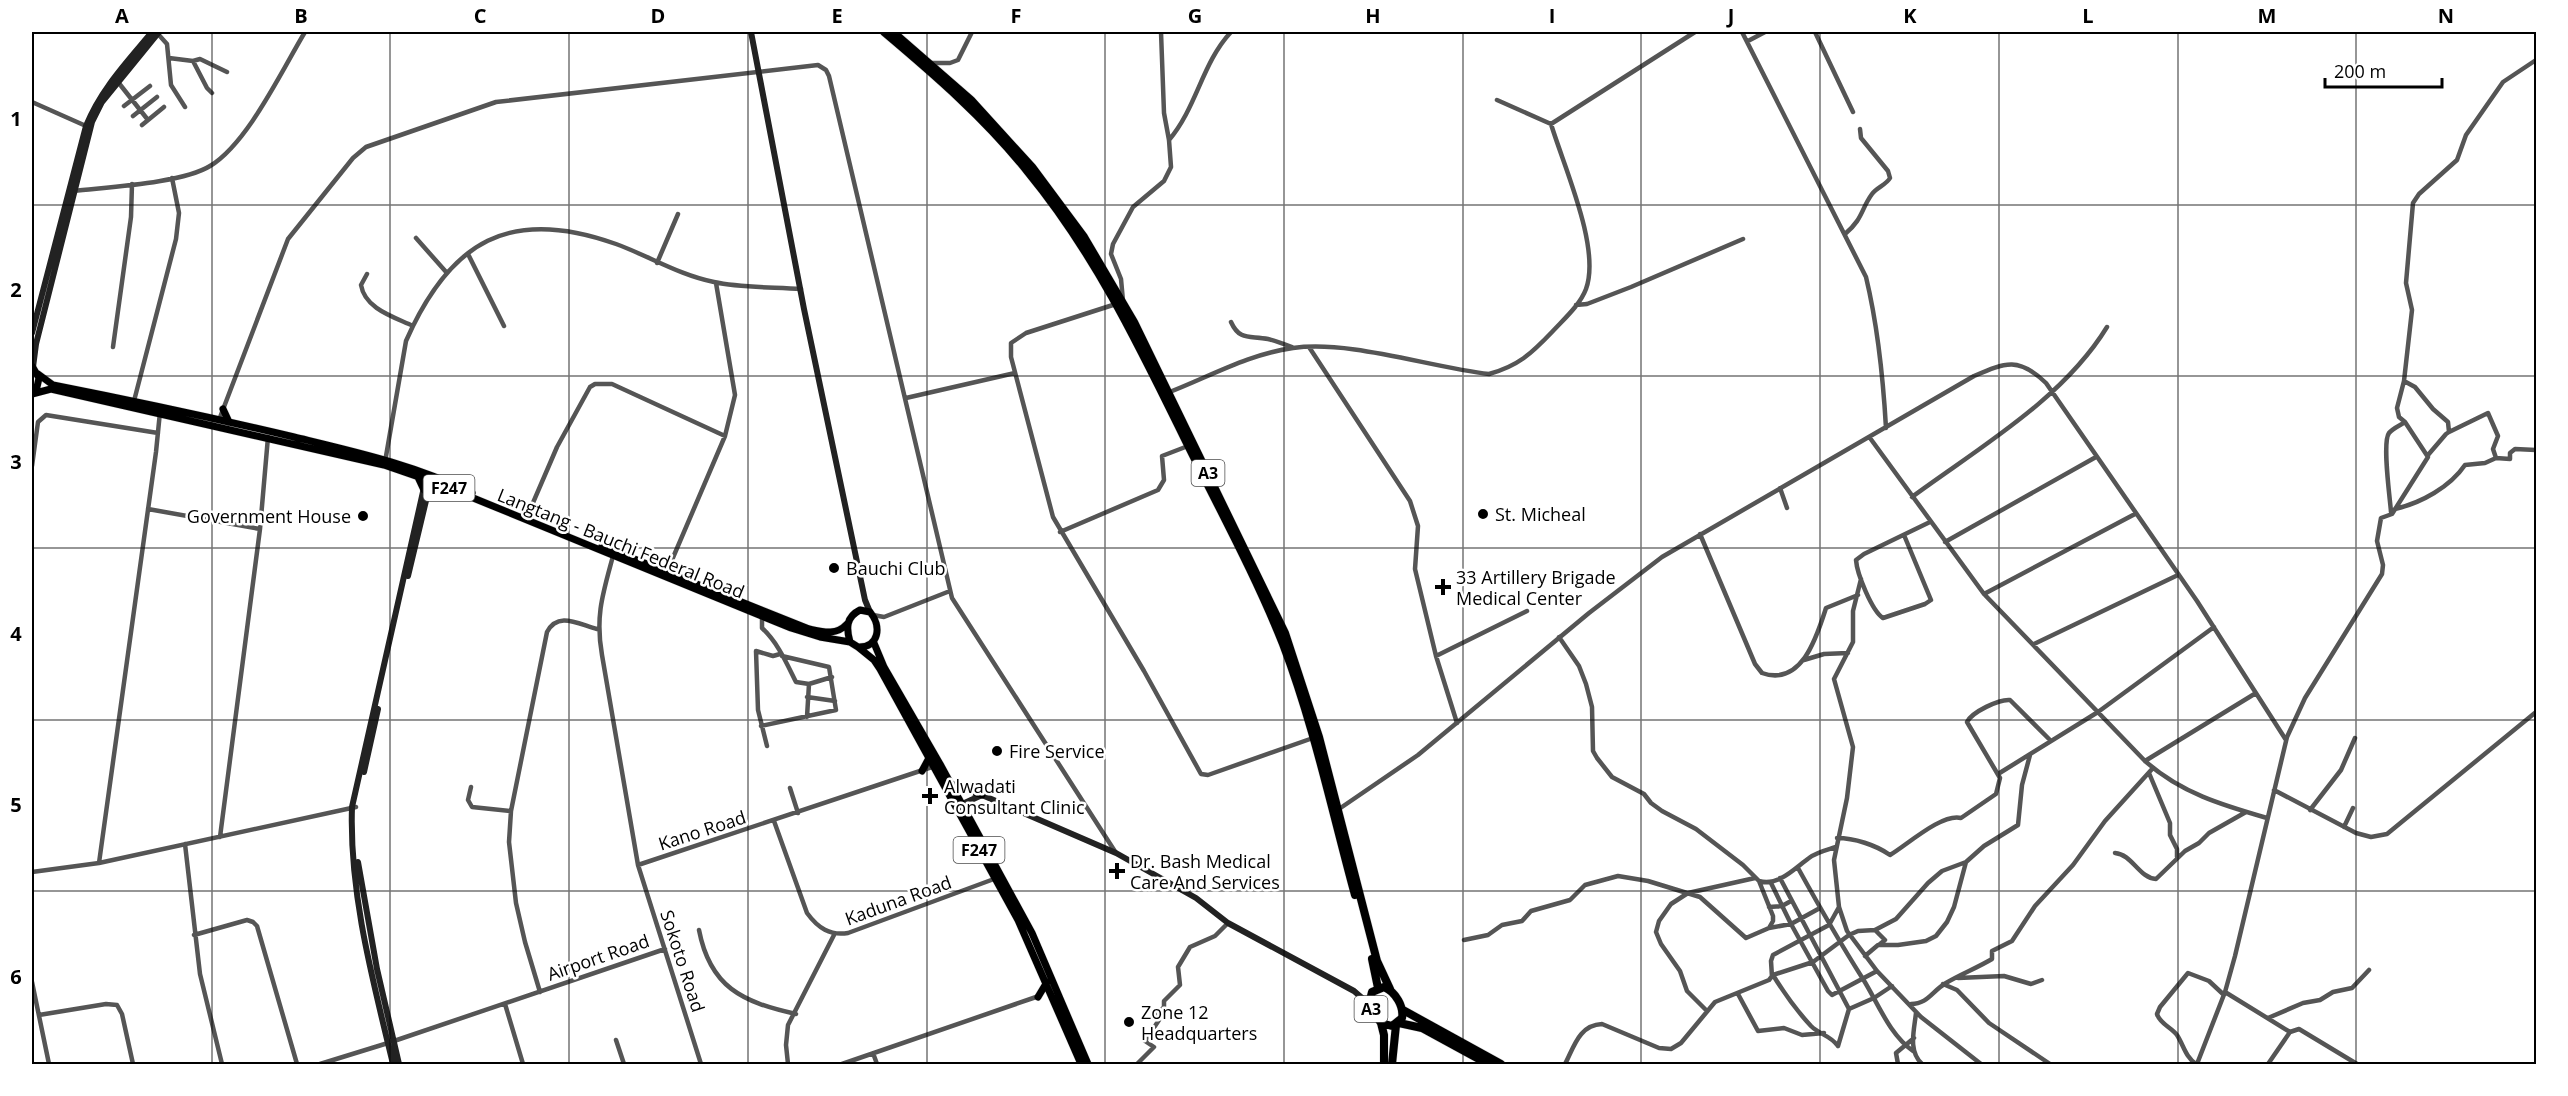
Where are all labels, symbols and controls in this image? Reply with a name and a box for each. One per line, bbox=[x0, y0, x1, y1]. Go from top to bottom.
text: A bbox=[115, 2, 129, 29]
text: B bbox=[294, 2, 308, 29]
text: C bbox=[474, 2, 487, 29]
text: D bbox=[651, 2, 665, 29]
text: E bbox=[831, 2, 843, 29]
text: F bbox=[1011, 2, 1021, 29]
text: G bbox=[1188, 2, 1202, 29]
text: H bbox=[1365, 2, 1381, 29]
text: I bbox=[1549, 2, 1555, 29]
text: J bbox=[1726, 2, 1734, 29]
text: K bbox=[1903, 2, 1917, 29]
text: L bbox=[2082, 2, 2094, 29]
text: M bbox=[2258, 2, 2276, 29]
text: N bbox=[2438, 2, 2454, 29]
scale bar bbox=[2325, 51, 2442, 89]
text: 200 m bbox=[2334, 59, 2386, 83]
text: 1 bbox=[10, 105, 22, 132]
text: 2 bbox=[10, 276, 22, 303]
text: 3 bbox=[10, 448, 22, 475]
road number: A3 bbox=[1192, 460, 1224, 486]
road number: F247 bbox=[424, 475, 474, 501]
street label: Langtang - Bauchi Federal Road bbox=[494, 482, 748, 604]
place label: St. Micheal bbox=[1495, 502, 1586, 526]
place label: Government House bbox=[187, 504, 351, 528]
marker: St. Micheal bbox=[1476, 507, 1490, 521]
marker: Government House bbox=[356, 509, 370, 523]
place label: Bauchi Club bbox=[846, 556, 945, 580]
marker: Bauchi Club bbox=[827, 561, 841, 575]
place label: 33 Artillery Brigade Medical Center bbox=[1456, 565, 1616, 610]
marker: 33 Artillery Brigade Medical Center bbox=[1434, 578, 1452, 596]
text: 4 bbox=[10, 620, 22, 647]
place label: Fire Service bbox=[1009, 739, 1105, 763]
marker: Fire Service bbox=[990, 744, 1004, 758]
place label: Alwadati Consultant Clinic bbox=[944, 774, 1085, 819]
marker: Alwadati Consultant Clinic bbox=[921, 787, 939, 805]
text: 5 bbox=[10, 791, 22, 818]
street label: Kano Road bbox=[655, 805, 749, 855]
road number: F247 bbox=[954, 837, 1004, 863]
place label: Dr. Bash Medical Care And Services bbox=[1130, 849, 1280, 894]
marker: Dr. Bash Medical Care And Services bbox=[1108, 862, 1126, 880]
street label: Kaduna Road bbox=[841, 870, 955, 930]
street label: Sokoto Road bbox=[655, 907, 711, 1015]
street label: Airport Road bbox=[544, 928, 652, 986]
text: 6 bbox=[10, 963, 22, 990]
road number: A3 bbox=[1354, 996, 1388, 1022]
place label: Zone 12 Headquarters bbox=[1141, 1000, 1257, 1045]
marker: Zone 12 Headquarters bbox=[1122, 1015, 1136, 1029]

